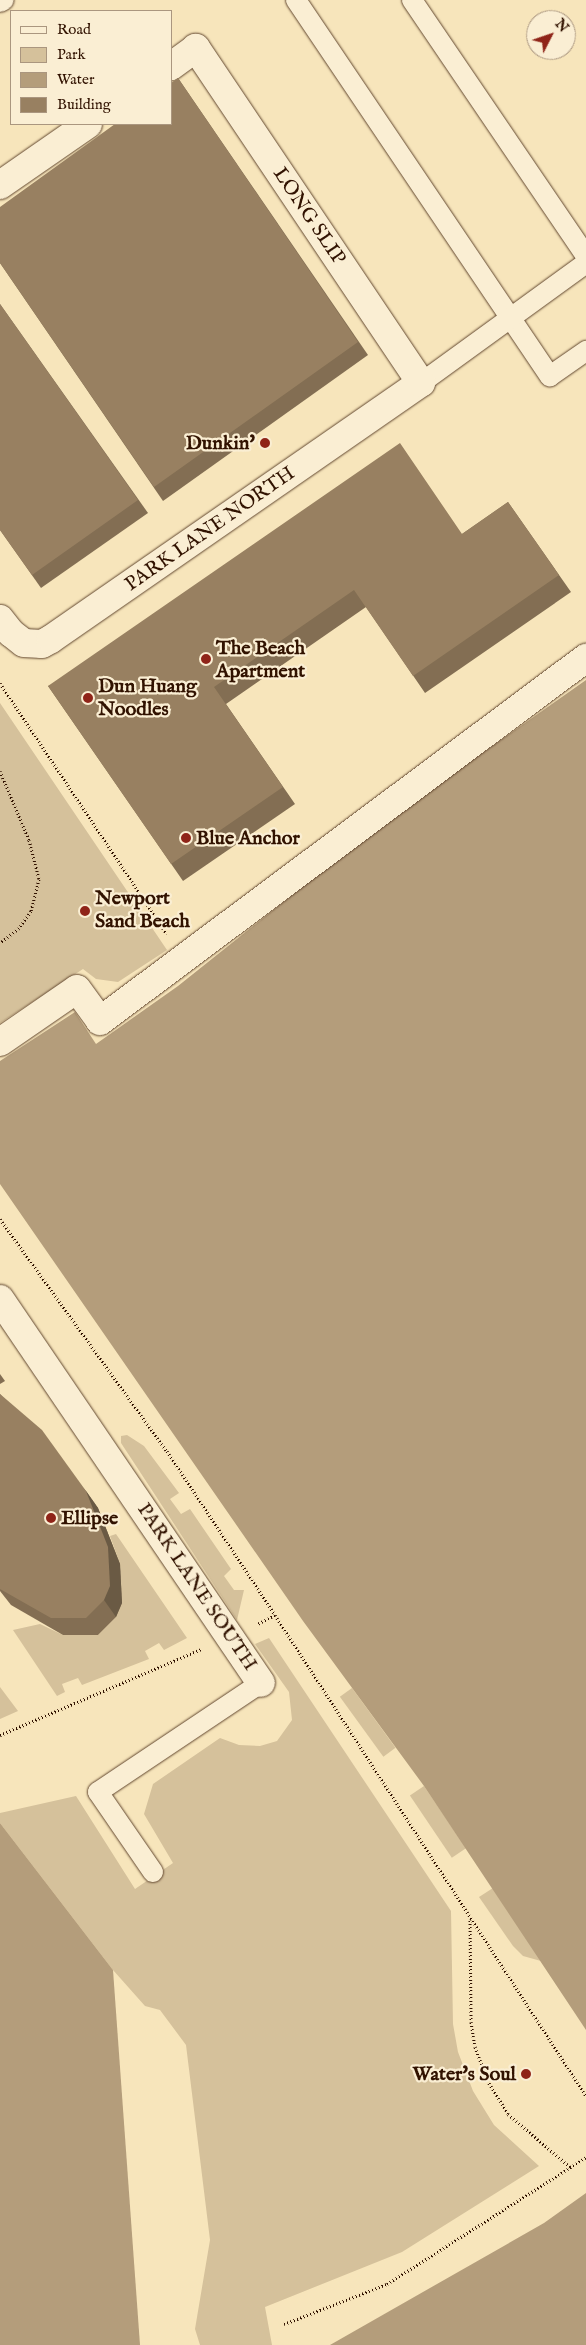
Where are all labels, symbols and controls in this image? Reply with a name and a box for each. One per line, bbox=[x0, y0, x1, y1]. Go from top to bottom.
legend bbox=[10, 10, 172, 125]
north arrow bbox=[526, 10, 576, 60]
text: N bbox=[551, 15, 572, 36]
text: Road bbox=[57, 20, 91, 39]
text: Park bbox=[57, 45, 86, 64]
text: Water bbox=[57, 70, 94, 89]
text: Building bbox=[57, 95, 111, 114]
street label: LONG SLIP bbox=[268, 163, 350, 269]
place label: Dunkin' bbox=[186, 431, 255, 455]
marker: Dunkin' bbox=[259, 437, 271, 449]
street label: PARK LANE NORTH bbox=[120, 461, 300, 597]
place label: The Beach Apartment bbox=[216, 636, 305, 683]
marker: The Beach Apartment bbox=[200, 653, 212, 665]
place label: Dun Huang Noodles bbox=[98, 674, 197, 721]
marker: Dun Huang Noodles bbox=[82, 692, 94, 704]
place label: Blue Anchor bbox=[196, 826, 300, 850]
marker: Blue Anchor bbox=[180, 832, 192, 844]
place label: Newport Sand Beach bbox=[95, 887, 190, 934]
marker: Newport Sand Beach bbox=[79, 905, 91, 917]
street label: PARK LANE SOUTH bbox=[132, 1499, 262, 1675]
place label: Ellipse bbox=[61, 1506, 118, 1530]
marker: Ellipse bbox=[45, 1512, 57, 1524]
place label: Water's Soul bbox=[413, 2062, 516, 2086]
marker: Water's Soul bbox=[520, 2068, 532, 2080]

